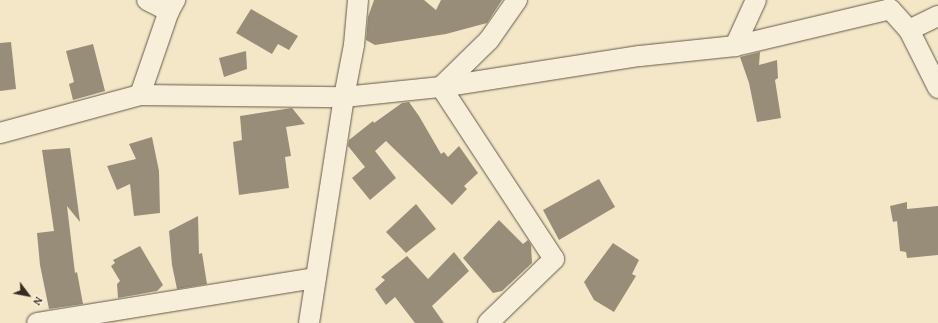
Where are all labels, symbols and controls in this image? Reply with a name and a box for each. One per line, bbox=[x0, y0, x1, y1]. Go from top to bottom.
north arrow bbox=[8, 275, 48, 315]
text: N bbox=[29, 294, 47, 309]

